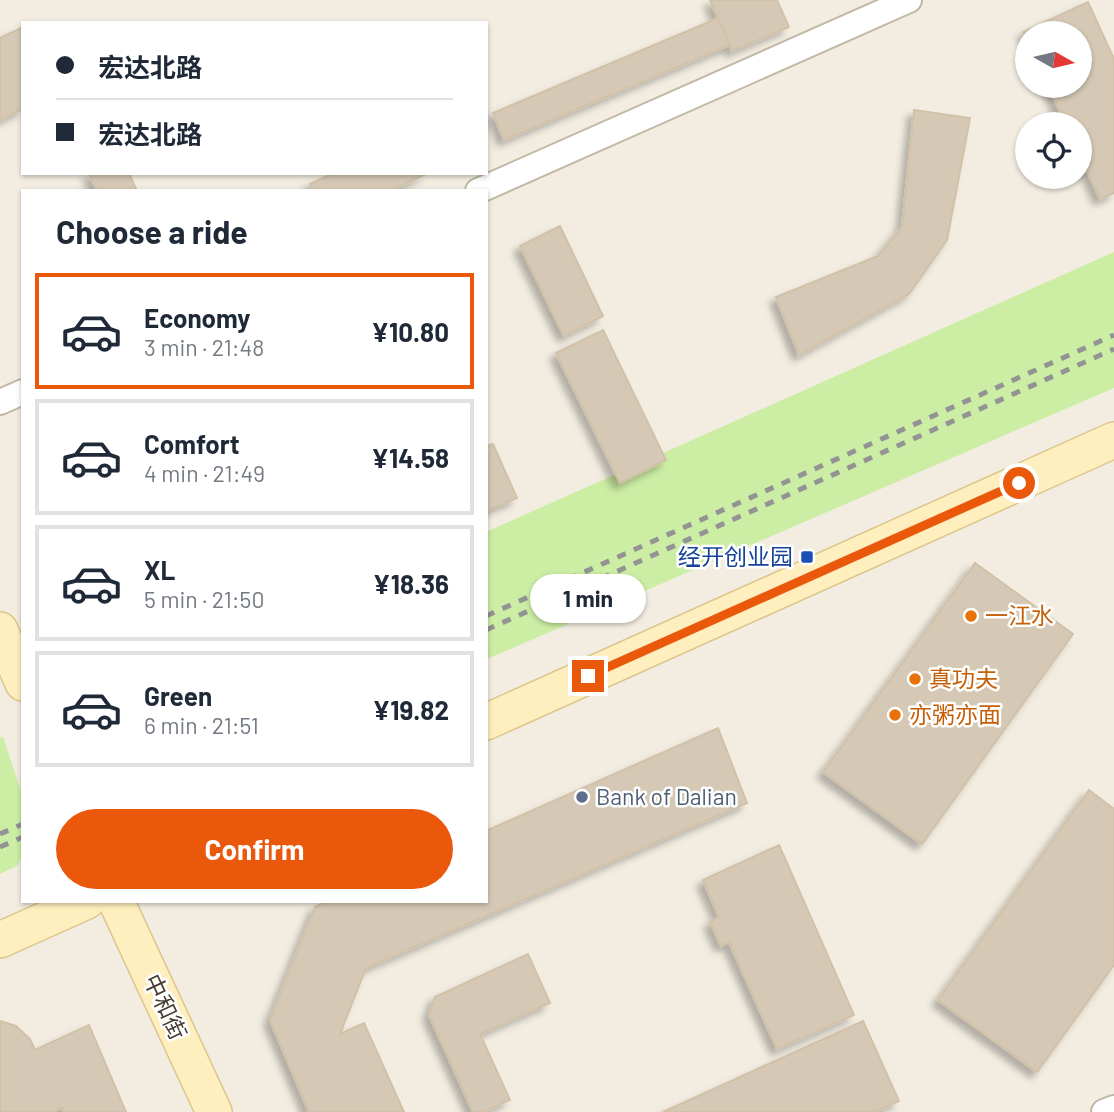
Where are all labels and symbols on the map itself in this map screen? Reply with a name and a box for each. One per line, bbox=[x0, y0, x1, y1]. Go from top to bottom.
north arrow bbox=[1015, 21, 1092, 98]
route start bbox=[1003, 467, 1035, 499]
place label: 经开创业园 bbox=[678, 542, 793, 570]
marker: 经开创业园 bbox=[799, 549, 815, 565]
callout: 1 min bbox=[530, 574, 646, 624]
place label: 一江水 bbox=[985, 601, 1054, 629]
marker: 一江水 bbox=[963, 608, 979, 624]
route end bbox=[572, 660, 604, 692]
place label: 真功夫 bbox=[929, 664, 998, 692]
marker: 真功夫 bbox=[907, 671, 923, 687]
place label: 亦粥亦面 bbox=[909, 700, 1001, 728]
marker: 亦粥亦面 bbox=[887, 707, 903, 723]
place label: Bank of Dalian bbox=[596, 782, 737, 810]
marker: Bank of Dalian bbox=[574, 789, 590, 805]
street label: 中和街 bbox=[139, 969, 193, 1044]

